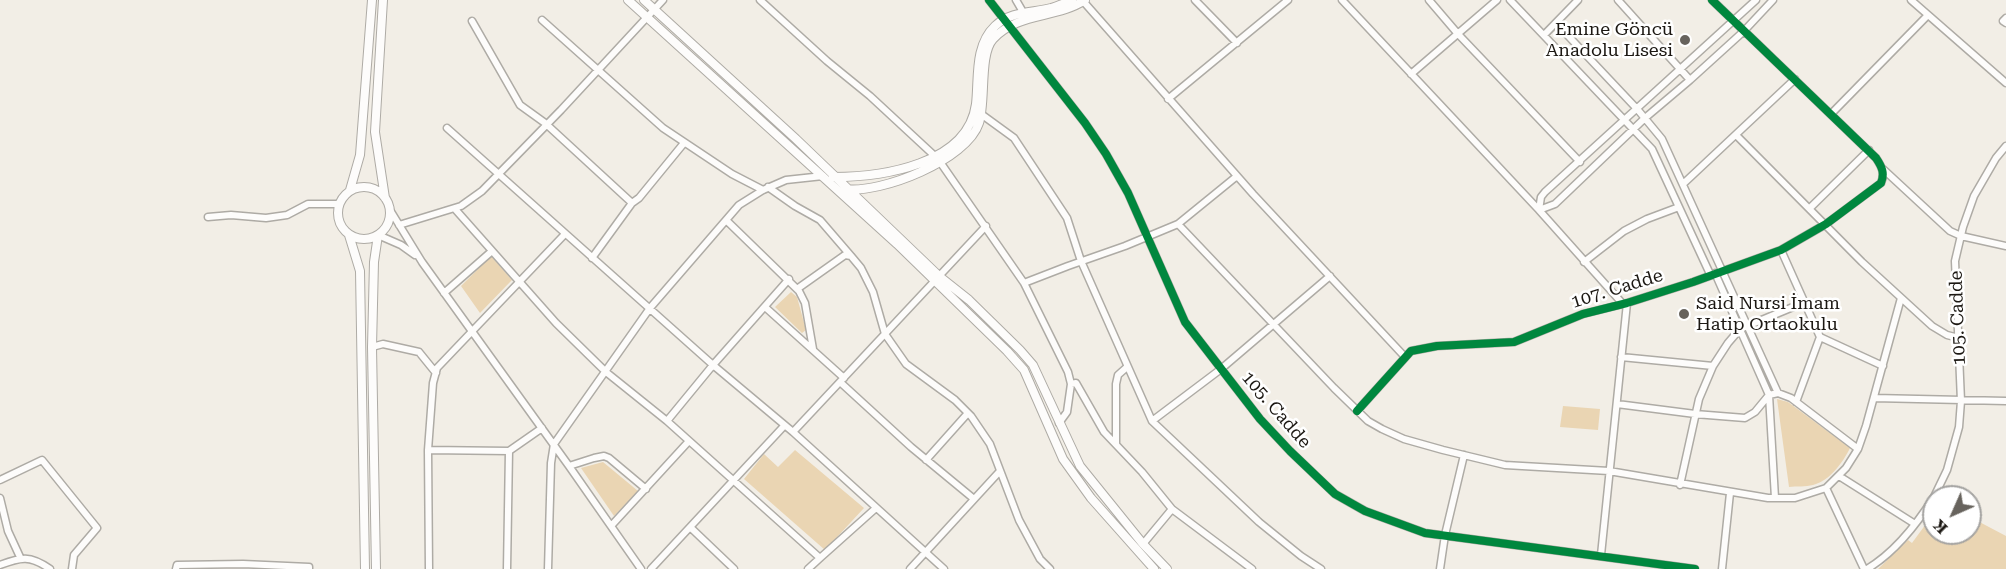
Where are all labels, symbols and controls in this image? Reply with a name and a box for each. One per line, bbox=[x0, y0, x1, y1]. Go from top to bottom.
place label: Emine Göncü Anadolu Lisesi bbox=[1546, 19, 1673, 62]
marker: Emine Göncü Anadolu Lisesi bbox=[1678, 33, 1692, 47]
street label: 107. Cadde bbox=[1568, 265, 1666, 313]
street label: 105. Cadde bbox=[1946, 270, 1970, 366]
place label: Said Nursi İmam Hatip Ortaokulu bbox=[1696, 293, 1840, 336]
marker: Said Nursi İmam Hatip Ortaokulu bbox=[1677, 307, 1691, 321]
street label: 105. Cadde bbox=[1237, 367, 1315, 453]
north arrow bbox=[1922, 485, 1982, 545]
text: K bbox=[1929, 516, 1952, 538]

